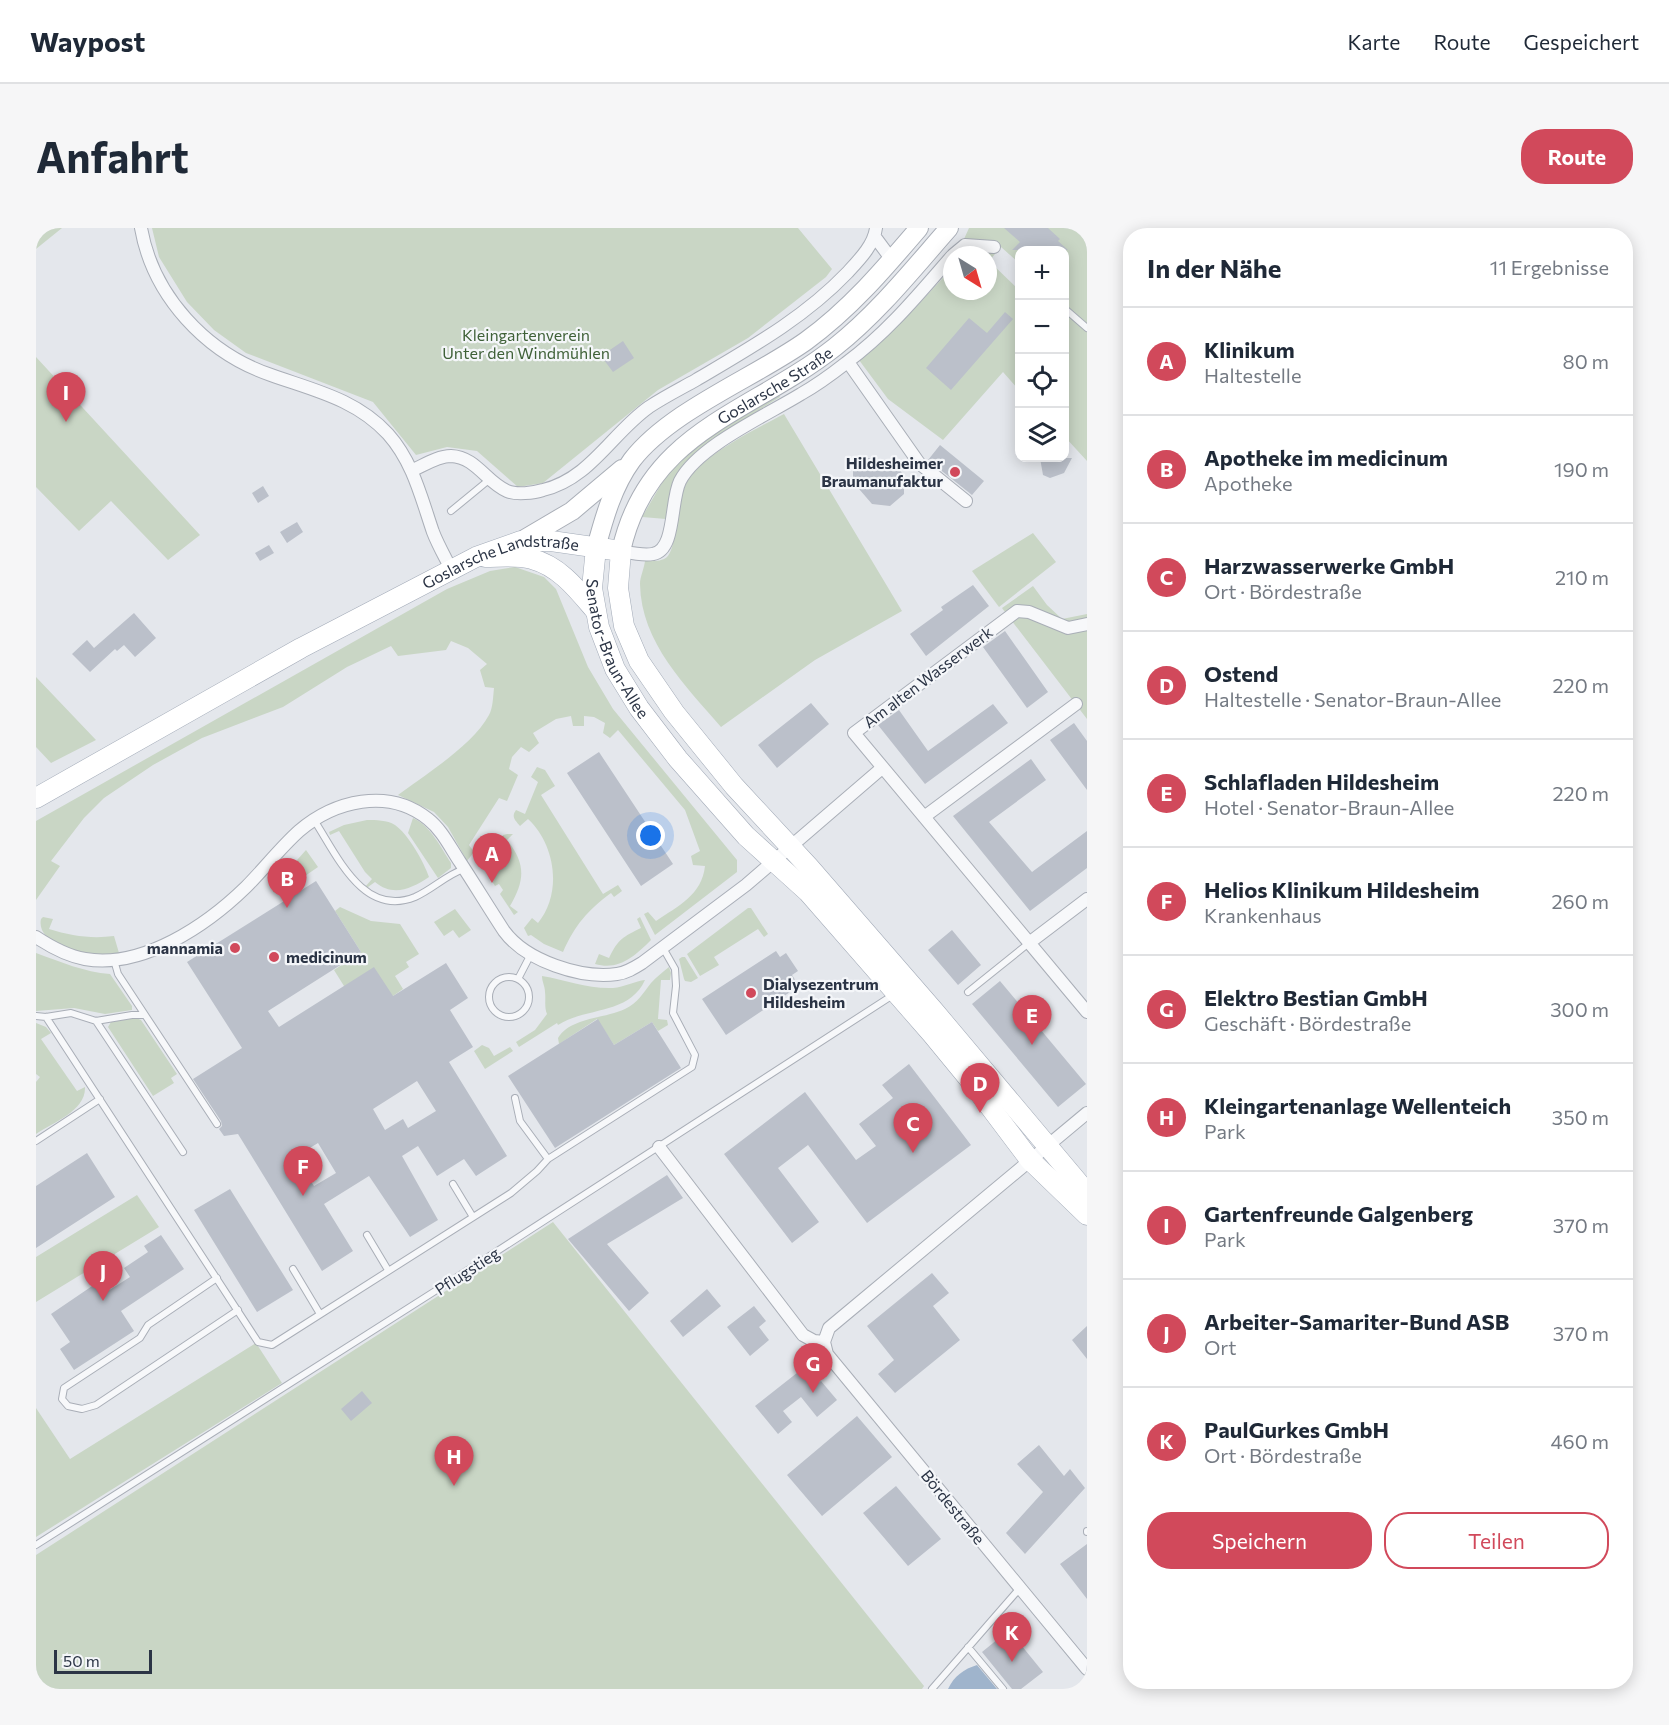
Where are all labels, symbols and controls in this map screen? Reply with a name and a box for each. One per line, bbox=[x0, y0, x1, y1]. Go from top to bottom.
text: Waypost bbox=[30, 24, 145, 58]
text: Karte bbox=[1347, 29, 1400, 54]
text: Route bbox=[1433, 29, 1491, 54]
text: Gespeichert bbox=[1524, 29, 1639, 54]
button: Route bbox=[1521, 129, 1633, 184]
text: Anfahrt bbox=[36, 130, 189, 182]
north arrow bbox=[943, 246, 997, 300]
map controls bbox=[1015, 246, 1069, 462]
button: + bbox=[1015, 246, 1069, 300]
text: In der Nähe bbox=[1147, 252, 1282, 283]
text: 11 Ergebnisse bbox=[1490, 255, 1609, 279]
button: − bbox=[1015, 300, 1069, 354]
park label: Kleingartenverein Unter den Windmühlen bbox=[442, 325, 610, 362]
text: Klinikum bbox=[1204, 336, 1295, 363]
street label: Goslarsche Straße bbox=[714, 343, 836, 428]
text: A bbox=[1159, 349, 1174, 373]
text: 80 m bbox=[1563, 349, 1609, 373]
button: locate bbox=[1015, 354, 1069, 408]
text: Haltestelle bbox=[1204, 363, 1302, 387]
pin: I bbox=[46, 372, 86, 422]
button: layers bbox=[1015, 408, 1069, 462]
text: Apotheke im medicinum bbox=[1204, 444, 1448, 471]
place label: Hildesheimer Braumanufaktur bbox=[821, 453, 943, 490]
text: B bbox=[1160, 457, 1173, 481]
text: 190 m bbox=[1554, 457, 1609, 481]
marker: Hildesheimer Braumanufaktur bbox=[948, 465, 962, 479]
text: Apotheke bbox=[1204, 471, 1293, 495]
street label: Goslarsche Landstraße bbox=[419, 531, 580, 592]
text: Harzwasserwerke GmbH bbox=[1204, 552, 1454, 579]
text: C bbox=[1160, 565, 1173, 589]
text: 210 m bbox=[1555, 565, 1609, 589]
street label: Senator-Braun-Allee bbox=[583, 578, 653, 722]
text: Ort · Bördestraße bbox=[1204, 579, 1362, 603]
street label: Am alten Wasserwerk bbox=[859, 622, 996, 731]
text: Ostend bbox=[1204, 660, 1278, 687]
text: D bbox=[1159, 673, 1174, 697]
text: 220 m bbox=[1553, 673, 1609, 697]
text: Haltestelle · Senator-Braun-Allee bbox=[1204, 687, 1501, 711]
text: Schlafladen Hildesheim bbox=[1204, 768, 1439, 795]
text: E bbox=[1161, 781, 1172, 805]
text: 220 m bbox=[1553, 781, 1609, 805]
text: Hotel · Senator-Braun-Allee bbox=[1204, 795, 1454, 819]
your location bbox=[636, 821, 665, 850]
pin: A bbox=[472, 834, 512, 883]
pin: B bbox=[268, 858, 306, 908]
text: Helios Klinikum Hildesheim bbox=[1204, 876, 1479, 903]
text: F bbox=[1161, 889, 1172, 913]
text: 260 m bbox=[1551, 889, 1609, 913]
text: Krankenhaus bbox=[1204, 903, 1322, 927]
place label: mannamia bbox=[147, 938, 223, 957]
marker: mannamia bbox=[228, 941, 242, 955]
place label: medicinum bbox=[286, 947, 367, 966]
marker: medicinum bbox=[267, 950, 281, 964]
place label: Dialysezentrum Hildesheim bbox=[763, 974, 879, 1011]
text: Elektro Bestian GmbH bbox=[1204, 984, 1428, 1011]
marker: Dialysezentrum Hildesheim bbox=[744, 986, 758, 1000]
pin: E bbox=[1012, 996, 1052, 1045]
text: G bbox=[1159, 997, 1174, 1021]
text: 300 m bbox=[1550, 997, 1609, 1021]
text: Geschäft · Bördestraße bbox=[1204, 1011, 1411, 1035]
pin: D bbox=[960, 1064, 1000, 1113]
text: Kleingartenanlage Wellenteich bbox=[1204, 1092, 1511, 1119]
pin: C bbox=[894, 1104, 932, 1153]
text: H bbox=[1159, 1105, 1174, 1129]
text: 350 m bbox=[1552, 1105, 1609, 1129]
text: Park bbox=[1204, 1119, 1246, 1143]
pin: F bbox=[284, 1146, 322, 1196]
text: Gartenfreunde Galgenberg bbox=[1204, 1200, 1473, 1227]
text: I bbox=[1163, 1213, 1170, 1237]
text: 370 m bbox=[1553, 1213, 1609, 1237]
text: Park bbox=[1204, 1227, 1246, 1251]
street label: Pflugstieg bbox=[431, 1243, 503, 1298]
pin: J bbox=[84, 1252, 122, 1301]
text: Arbeiter-Samariter-Bund ASB bbox=[1204, 1308, 1509, 1335]
text: J bbox=[1163, 1321, 1170, 1345]
text: 370 m bbox=[1553, 1321, 1609, 1345]
text: Ort bbox=[1204, 1335, 1237, 1359]
pin: G bbox=[794, 1344, 832, 1393]
text: PaulGurkes GmbH bbox=[1204, 1416, 1389, 1443]
text: K bbox=[1160, 1429, 1173, 1453]
text: 460 m bbox=[1551, 1429, 1609, 1453]
pin: H bbox=[434, 1436, 474, 1486]
text: Ort · Bördestraße bbox=[1204, 1443, 1362, 1467]
street label: Bördestraße bbox=[918, 1466, 989, 1548]
button: Speichern bbox=[1147, 1512, 1372, 1569]
button: Teilen bbox=[1384, 1512, 1609, 1569]
pin: K bbox=[992, 1612, 1032, 1662]
scale bar bbox=[54, 1647, 152, 1674]
text: 50 m bbox=[63, 1651, 100, 1670]

